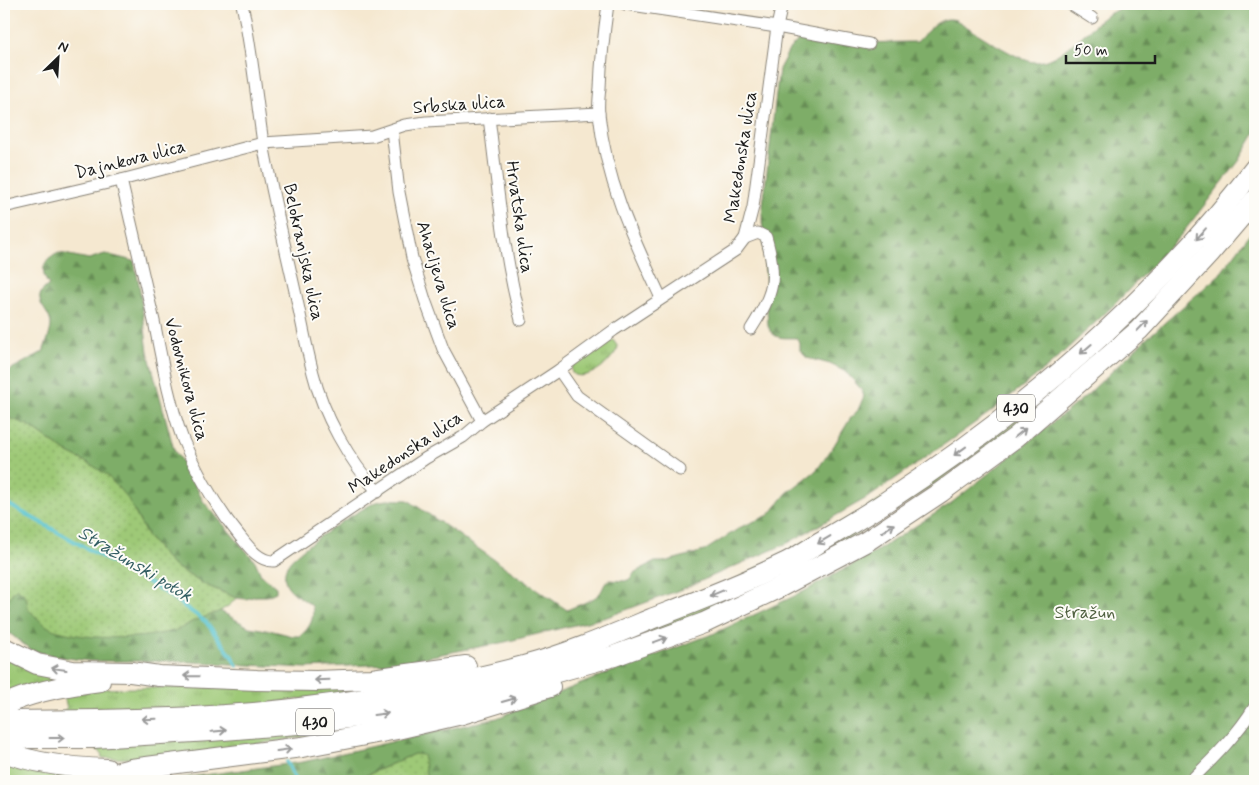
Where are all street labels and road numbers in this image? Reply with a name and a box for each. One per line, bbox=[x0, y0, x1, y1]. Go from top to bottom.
street label: Srbska ulica bbox=[412, 90, 506, 120]
street label: Makedonska ulica bbox=[719, 90, 763, 225]
street label: Dajnkova ulica bbox=[72, 135, 188, 185]
street label: Hrvatska ulica bbox=[499, 159, 539, 275]
street label: Belokranjska ulica bbox=[277, 182, 329, 323]
street label: Ahacljeva ulica bbox=[410, 218, 466, 332]
street label: Vodovnikova ulica bbox=[158, 315, 214, 443]
road number: 430 bbox=[997, 394, 1035, 422]
street label: Makedonska ulica bbox=[344, 406, 467, 500]
road number: 430 bbox=[296, 709, 334, 736]

